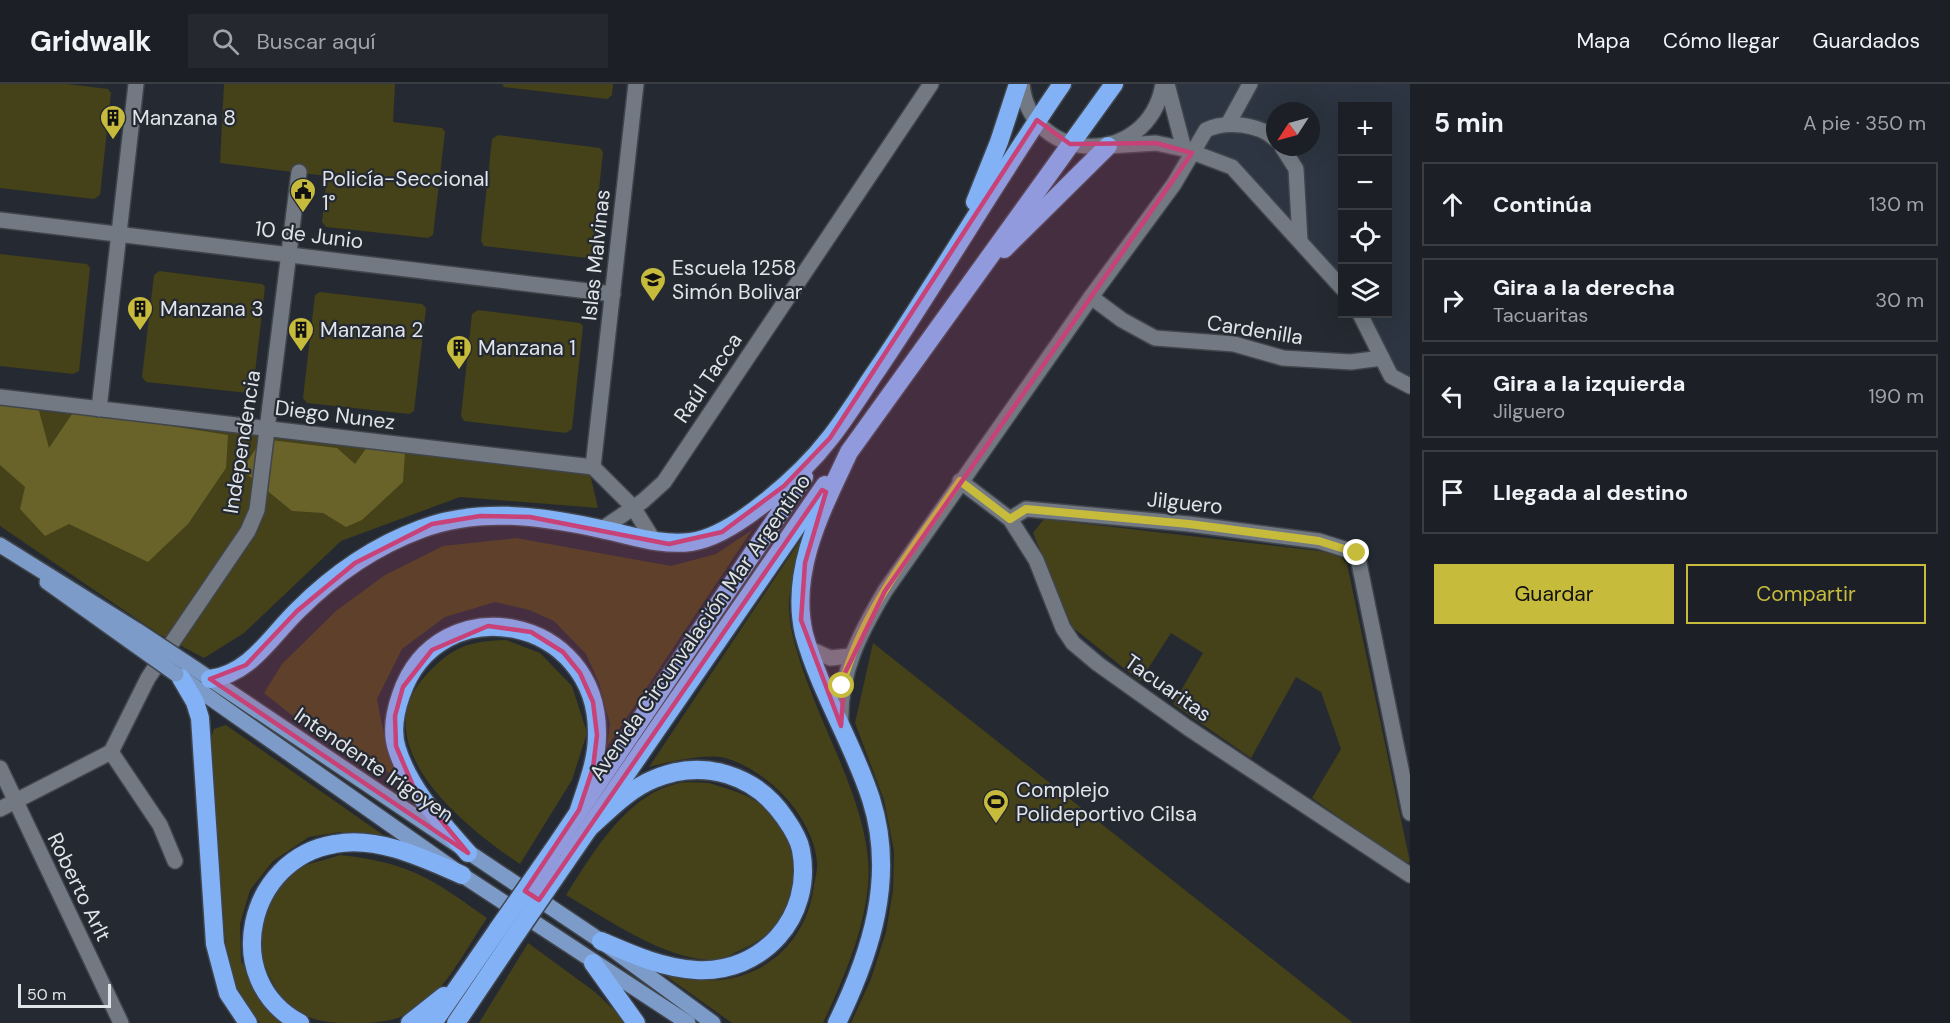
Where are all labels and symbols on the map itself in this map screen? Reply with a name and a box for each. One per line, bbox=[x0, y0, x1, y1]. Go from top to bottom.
north arrow bbox=[1266, 102, 1320, 156]
building icon: Manzana 8 bbox=[98, 103, 128, 141]
place label: Manzana 8 bbox=[132, 104, 236, 132]
place label: Policía-Seccional 1° bbox=[322, 165, 489, 217]
public building icon: Policía-Seccional 1° bbox=[288, 176, 318, 214]
street label: Islas Malvinas bbox=[575, 188, 617, 322]
street label: 10 de Junio bbox=[253, 214, 365, 256]
place label: Escuela 1258 Simón Bolivar bbox=[672, 254, 803, 306]
school or university icon: Escuela 1258 Simón Bolivar bbox=[638, 265, 668, 303]
building icon: Manzana 3 bbox=[125, 294, 155, 332]
place label: Manzana 3 bbox=[160, 295, 264, 323]
street label: Cardenilla bbox=[1205, 309, 1305, 351]
building icon: Manzana 2 bbox=[286, 315, 316, 353]
place label: Manzana 2 bbox=[320, 316, 423, 344]
street label: Raúl Tacca bbox=[668, 327, 748, 429]
building icon: Manzana 1 bbox=[444, 333, 474, 371]
place label: Manzana 1 bbox=[478, 334, 576, 362]
street label: Independencia bbox=[217, 368, 267, 516]
street label: Diego Nunez bbox=[273, 394, 397, 436]
street label: Avenida Circunvalación Mar Argentino bbox=[583, 468, 817, 786]
street label: Jilguero bbox=[1146, 485, 1224, 521]
route end bbox=[1343, 539, 1369, 565]
street label: Tacuaritas bbox=[1119, 648, 1217, 728]
route start bbox=[828, 672, 854, 698]
street label: Intendente Irigoyen bbox=[289, 701, 459, 829]
place label: Complejo Polideportivo Cilsa bbox=[1016, 776, 1197, 828]
sports icon: Complejo Polideportivo Cilsa bbox=[981, 787, 1011, 825]
street label: Roberto Arlt bbox=[41, 828, 117, 946]
scale bar bbox=[18, 981, 111, 1008]

